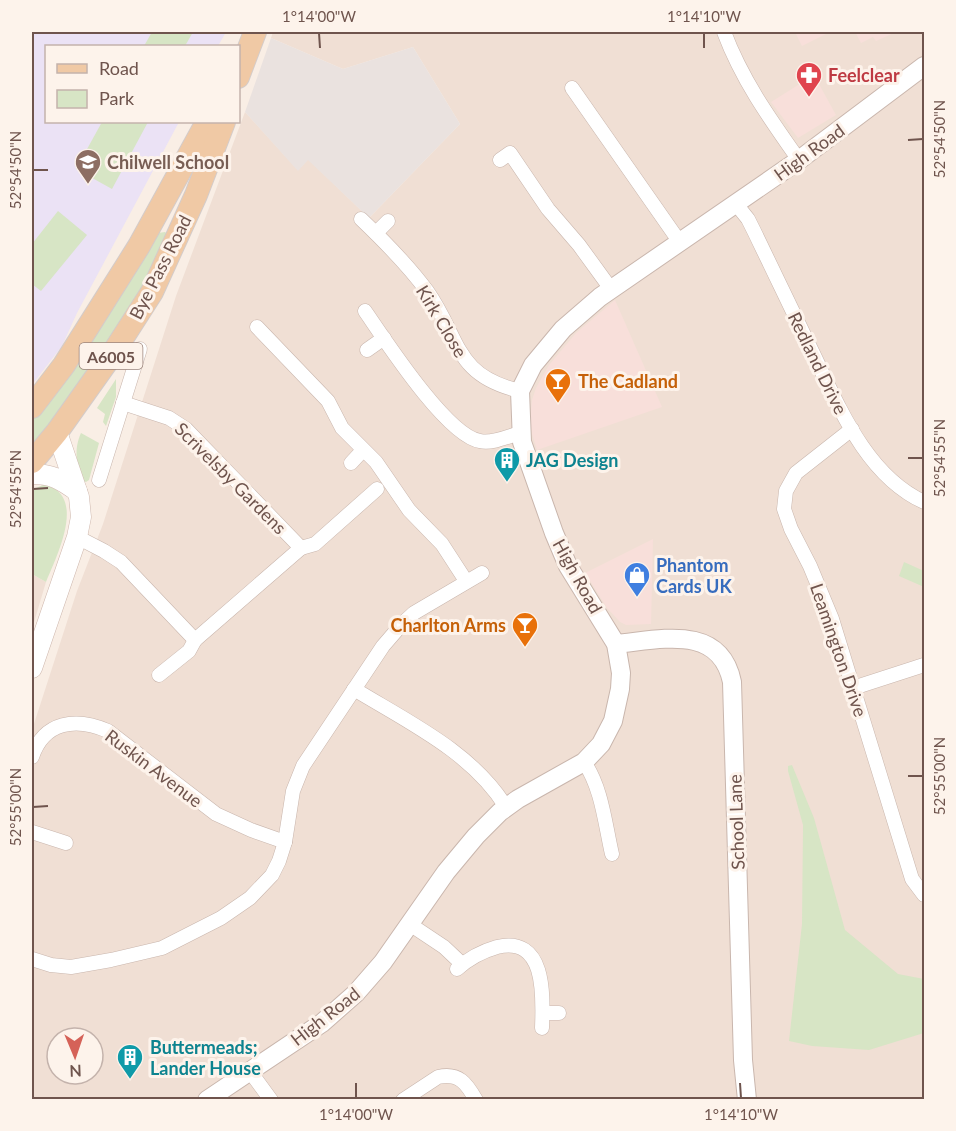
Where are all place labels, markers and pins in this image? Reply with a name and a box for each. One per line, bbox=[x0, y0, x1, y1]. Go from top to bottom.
pharmacy icon: Feelclear bbox=[794, 60, 824, 98]
place label: Feelclear bbox=[828, 64, 900, 86]
school or university icon: Chilwell School bbox=[73, 147, 103, 185]
place label: Chilwell School bbox=[107, 151, 229, 173]
bar icon: The Cadland bbox=[543, 366, 573, 404]
place label: The Cadland bbox=[578, 370, 678, 392]
building icon: JAG Design bbox=[492, 445, 522, 483]
place label: JAG Design bbox=[526, 449, 618, 471]
place label: Phantom Cards UK bbox=[656, 554, 732, 597]
shop icon: Phantom Cards UK bbox=[622, 560, 652, 598]
bar icon: Charlton Arms bbox=[510, 610, 540, 648]
place label: Charlton Arms bbox=[391, 614, 506, 636]
place label: Buttermeads; Lander House bbox=[150, 1036, 261, 1079]
building icon: Buttermeads; Lander House bbox=[115, 1042, 145, 1080]

